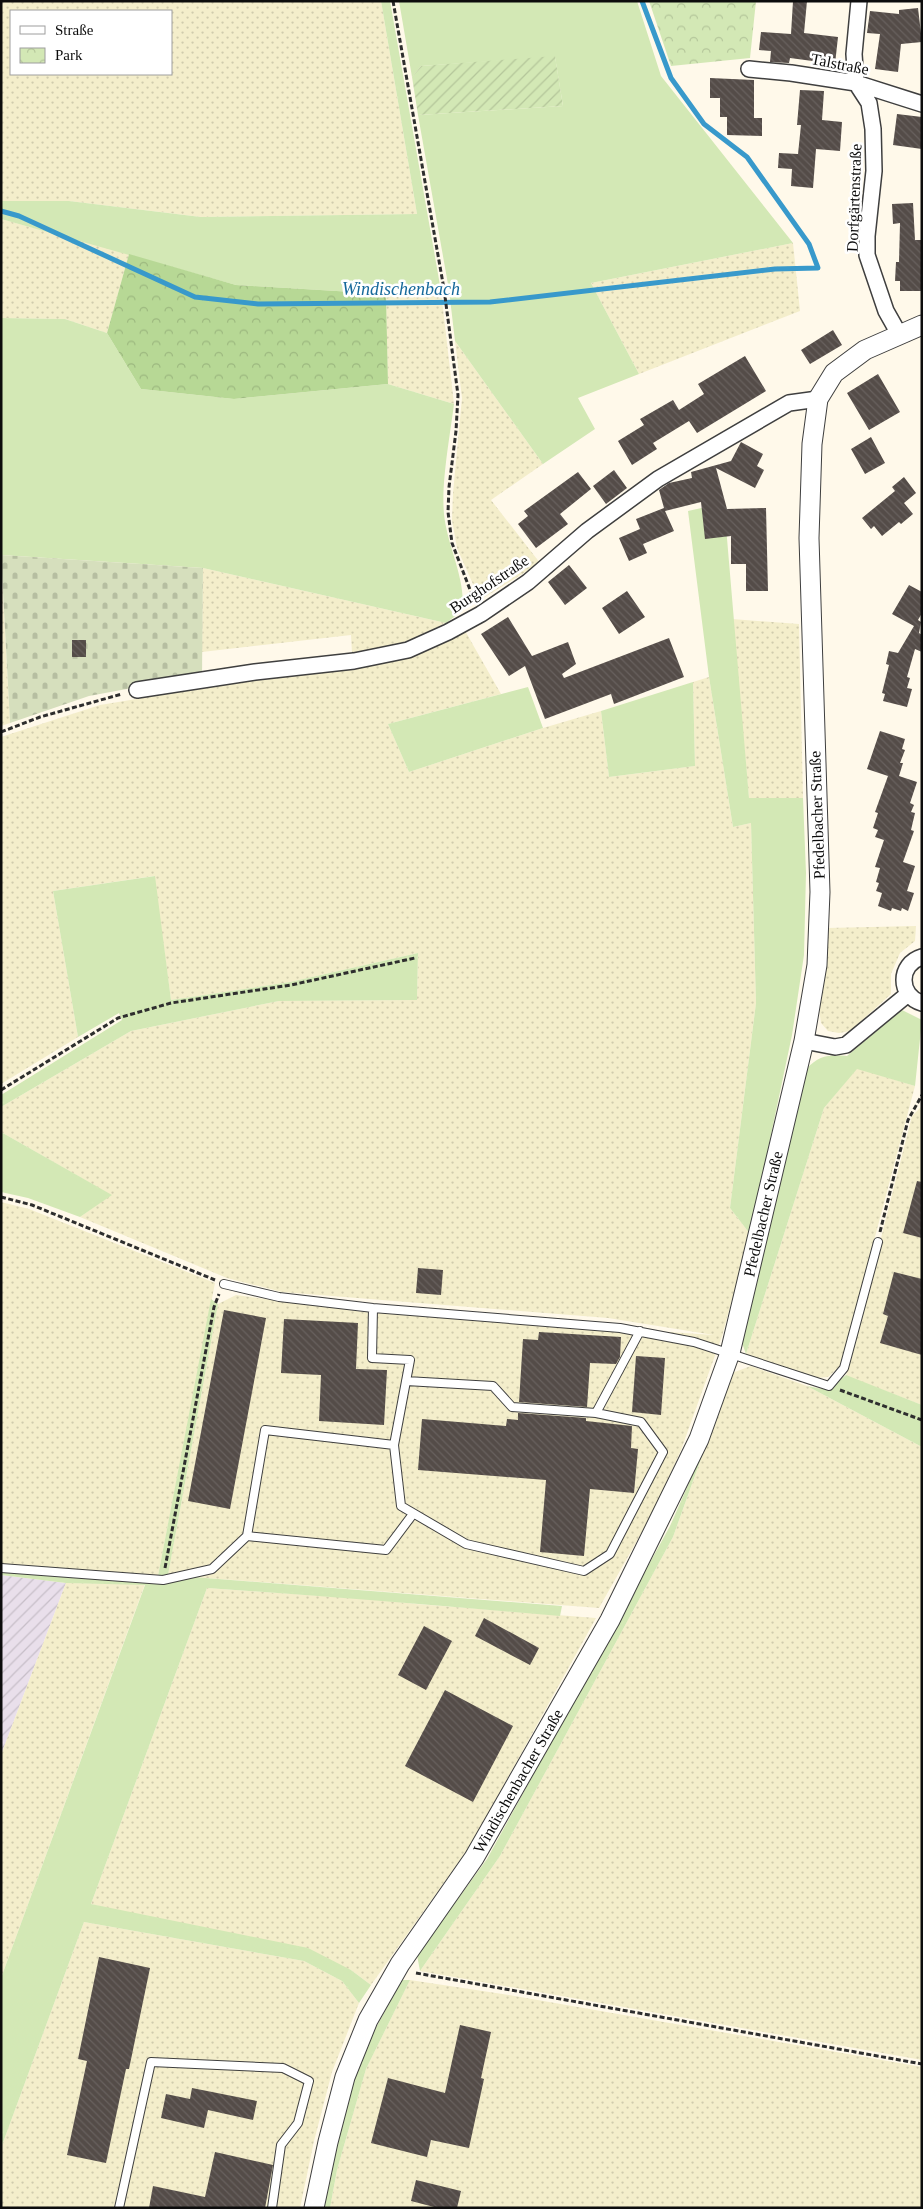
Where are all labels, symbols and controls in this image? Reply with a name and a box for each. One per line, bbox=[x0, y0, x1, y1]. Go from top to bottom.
legend bbox=[10, 10, 172, 75]
text: Straße bbox=[55, 22, 94, 38]
text: Park bbox=[55, 47, 83, 63]
street label: Talstraße bbox=[810, 50, 870, 78]
street label: Dorfgärtenstraße bbox=[844, 144, 865, 252]
water label: Windischenbach bbox=[342, 279, 460, 299]
street label: Burghofstraße bbox=[446, 551, 532, 617]
street label: Pfedelbacher Straße bbox=[806, 751, 828, 879]
street label: Pfedelbacher Straße bbox=[740, 1150, 786, 1278]
street label: Windischenbacher Straße bbox=[470, 1706, 566, 1856]

